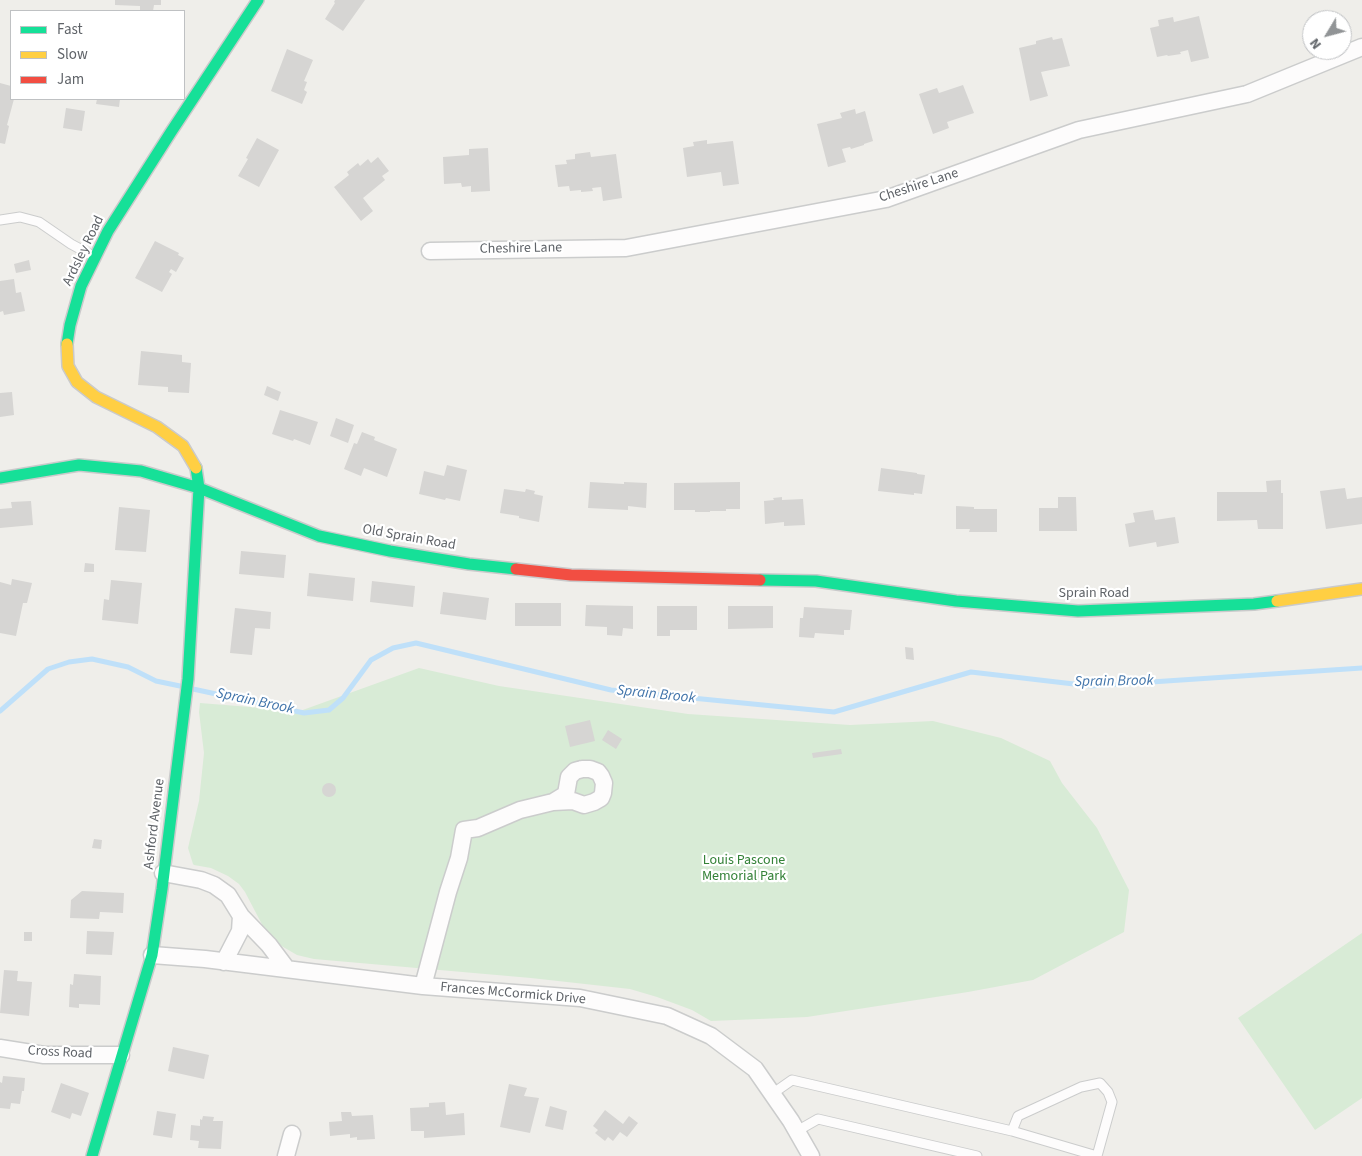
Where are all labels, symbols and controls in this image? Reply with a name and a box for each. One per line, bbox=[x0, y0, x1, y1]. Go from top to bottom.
legend bbox=[10, 10, 185, 100]
north arrow bbox=[1302, 10, 1352, 60]
text: Fast bbox=[57, 19, 83, 40]
text: N bbox=[1305, 34, 1327, 53]
text: Slow bbox=[57, 44, 88, 65]
text: Jam bbox=[57, 69, 84, 90]
street label: Cheshire Lane bbox=[877, 165, 961, 207]
street label: Ardsley Road bbox=[60, 213, 108, 289]
street label: Cheshire Lane bbox=[480, 240, 562, 258]
street label: Old Sprain Road bbox=[361, 522, 457, 554]
street label: Sprain Road bbox=[1059, 586, 1129, 602]
water label: Sprain Brook bbox=[1074, 672, 1154, 692]
water label: Sprain Brook bbox=[616, 682, 696, 708]
water label: Sprain Brook bbox=[214, 685, 296, 719]
street label: Ashford Avenue bbox=[141, 778, 169, 870]
park label: Louis Pascone Memorial Park bbox=[702, 853, 786, 886]
street label: Frances McCormick Drive bbox=[440, 979, 586, 1009]
street label: Cross Road bbox=[27, 1043, 93, 1063]

